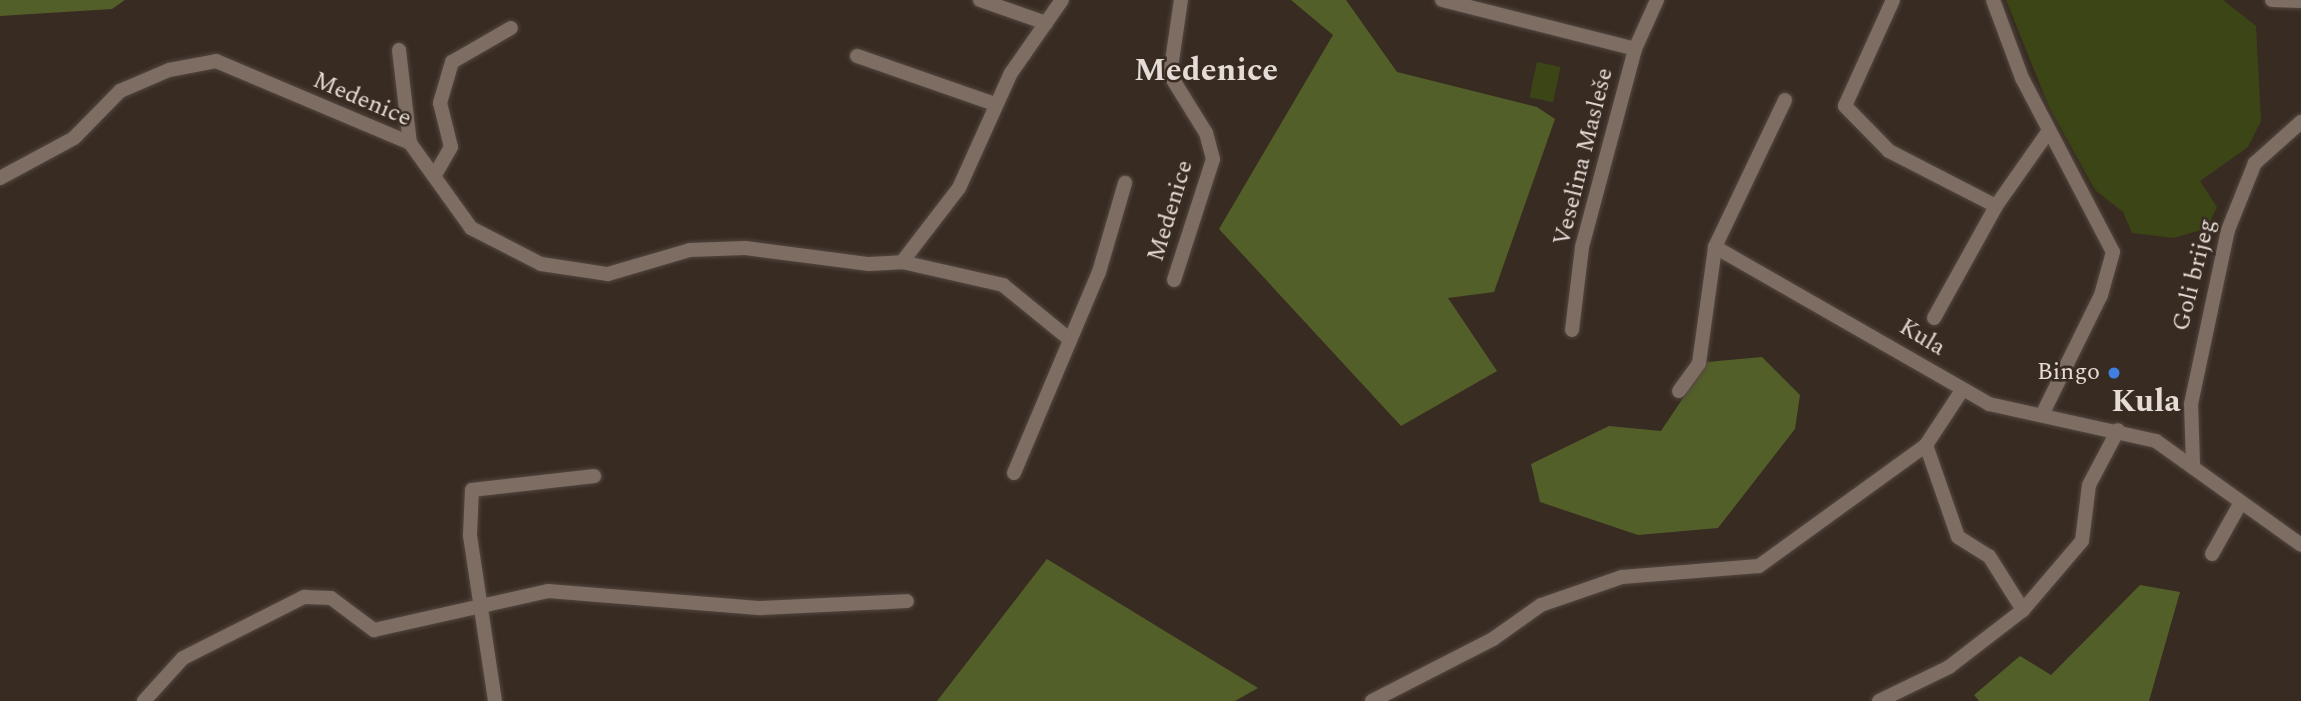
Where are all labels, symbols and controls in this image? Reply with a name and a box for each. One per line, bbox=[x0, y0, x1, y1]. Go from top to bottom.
district label: Medenice bbox=[1134, 52, 1278, 90]
street label: Veselina Masleše bbox=[1548, 65, 1620, 249]
street label: Medenice bbox=[308, 66, 416, 134]
street label: Medenice bbox=[1142, 157, 1200, 265]
street label: Goli brijeg bbox=[2167, 216, 2223, 334]
street label: Kula bbox=[1894, 313, 1950, 363]
place label: Bingo bbox=[2037, 359, 2100, 387]
marker: Bingo bbox=[2106, 365, 2122, 381]
district label: Kula bbox=[2111, 383, 2181, 421]

